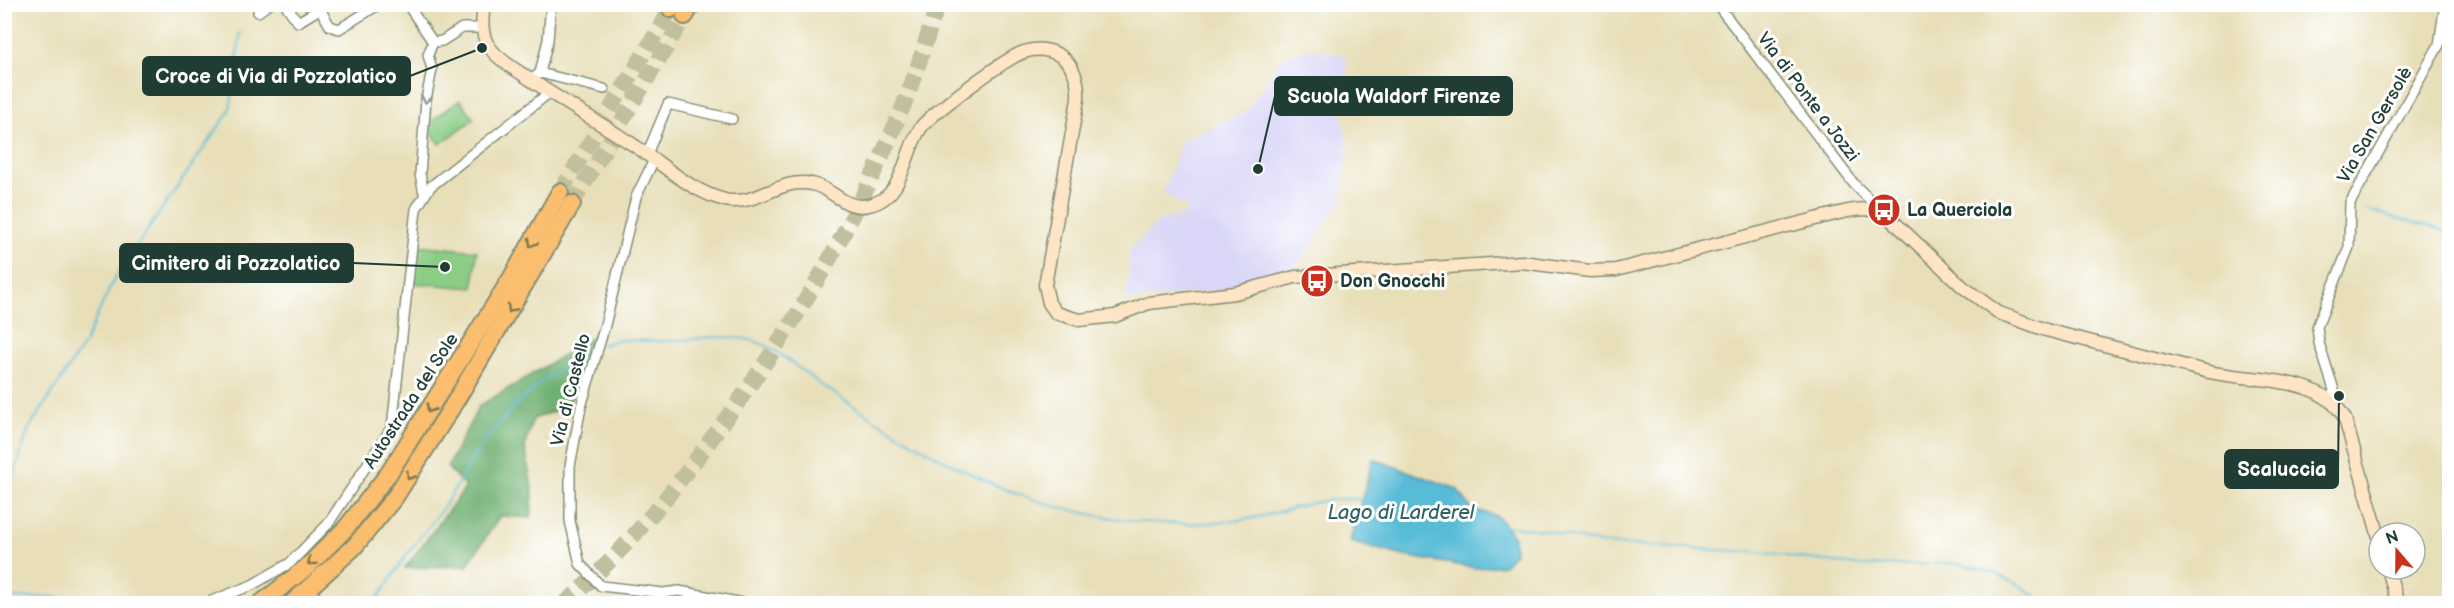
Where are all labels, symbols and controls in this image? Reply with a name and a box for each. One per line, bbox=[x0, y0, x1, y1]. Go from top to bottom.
street label: Via di Ponte a Jozzi bbox=[1753, 28, 1863, 166]
callout: Croce di Via di Pozzolatico bbox=[143, 57, 410, 95]
street label: Via San Gersolè bbox=[2333, 63, 2417, 187]
text: Croce di Via di Pozzolatico bbox=[155, 65, 397, 89]
callout: Scuola Waldorf Firenze bbox=[1275, 77, 1512, 115]
text: Scuola Waldorf Firenze bbox=[1288, 85, 1500, 109]
one-way arrow bbox=[421, 94, 433, 103]
bus stop icon: La Querciola bbox=[1866, 192, 1902, 228]
place label: La Querciola bbox=[1907, 200, 2012, 221]
one-way arrow bbox=[527, 236, 539, 247]
callout: Cimitero di Pozzolatico bbox=[120, 244, 353, 282]
text: Cimitero di Pozzolatico bbox=[132, 252, 340, 276]
bus stop icon: Don Gnocchi bbox=[1299, 263, 1335, 299]
place label: Don Gnocchi bbox=[1340, 271, 1445, 292]
one-way arrow bbox=[506, 303, 518, 313]
street label: Autostrada del Sole bbox=[359, 329, 463, 473]
street label: Via di Castello bbox=[547, 331, 595, 449]
one-way arrow bbox=[425, 403, 437, 413]
callout: Scaluccia bbox=[2225, 450, 2338, 488]
text: Scaluccia bbox=[2237, 458, 2327, 482]
one-way arrow bbox=[406, 469, 417, 480]
water label: Lago di Larderel bbox=[1328, 501, 1476, 525]
north arrow bbox=[2367, 521, 2427, 581]
text: N bbox=[2383, 527, 2401, 549]
one-way arrow bbox=[307, 555, 318, 566]

